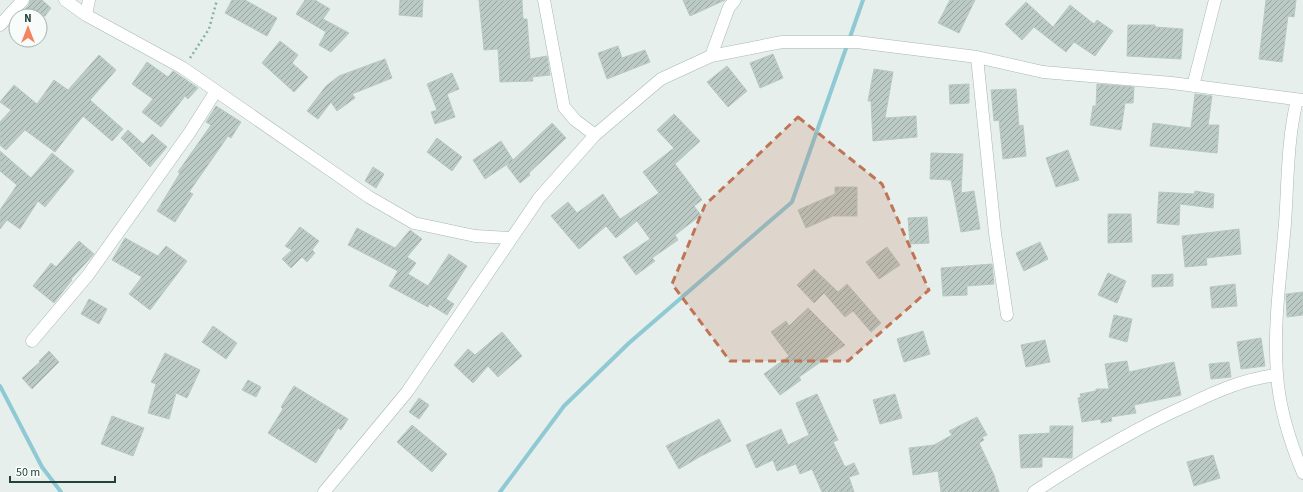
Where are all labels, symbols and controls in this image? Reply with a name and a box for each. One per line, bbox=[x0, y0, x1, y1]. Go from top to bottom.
north arrow bbox=[8, 8, 48, 48]
text: N bbox=[24, 11, 32, 26]
scale bar bbox=[10, 458, 115, 484]
text: 50 m bbox=[16, 464, 40, 481]

